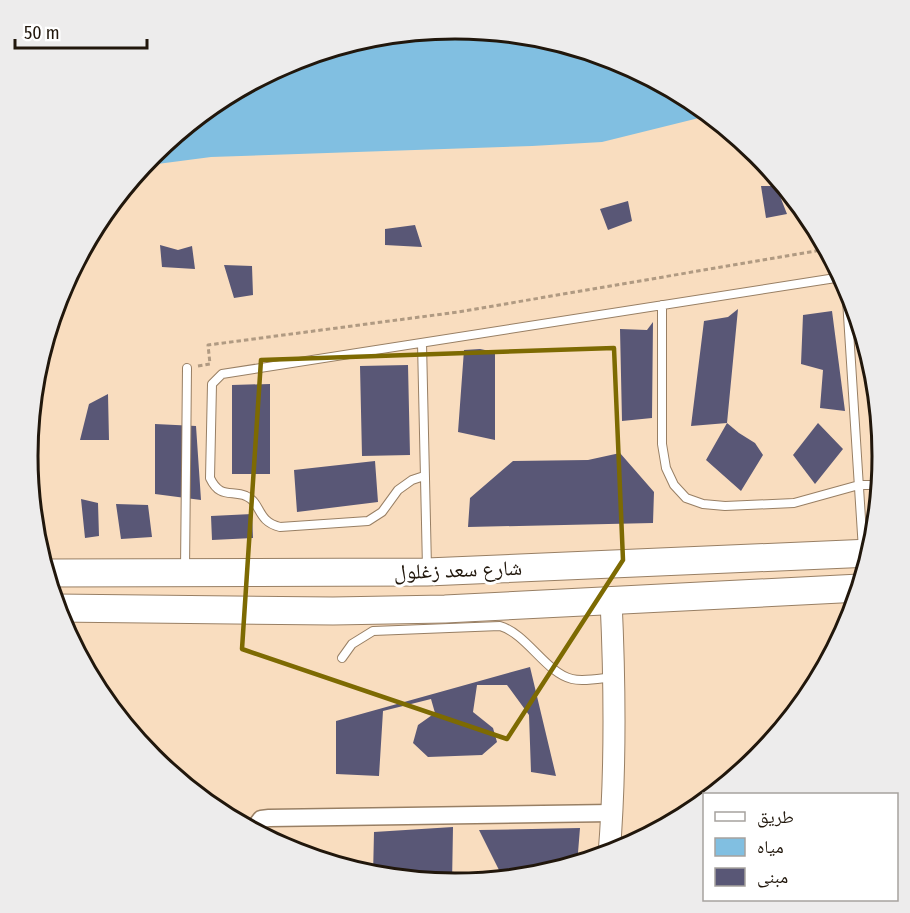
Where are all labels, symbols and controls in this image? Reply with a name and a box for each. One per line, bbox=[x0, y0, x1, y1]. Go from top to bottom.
scale bar bbox=[15, 12, 147, 50]
text: 50 m bbox=[24, 22, 60, 44]
street label: شارع سعد زغلول bbox=[393, 555, 523, 585]
legend bbox=[703, 793, 898, 901]
text: طريق bbox=[757, 806, 794, 828]
text: مياه bbox=[757, 836, 784, 858]
text: مبنى bbox=[757, 866, 788, 888]

